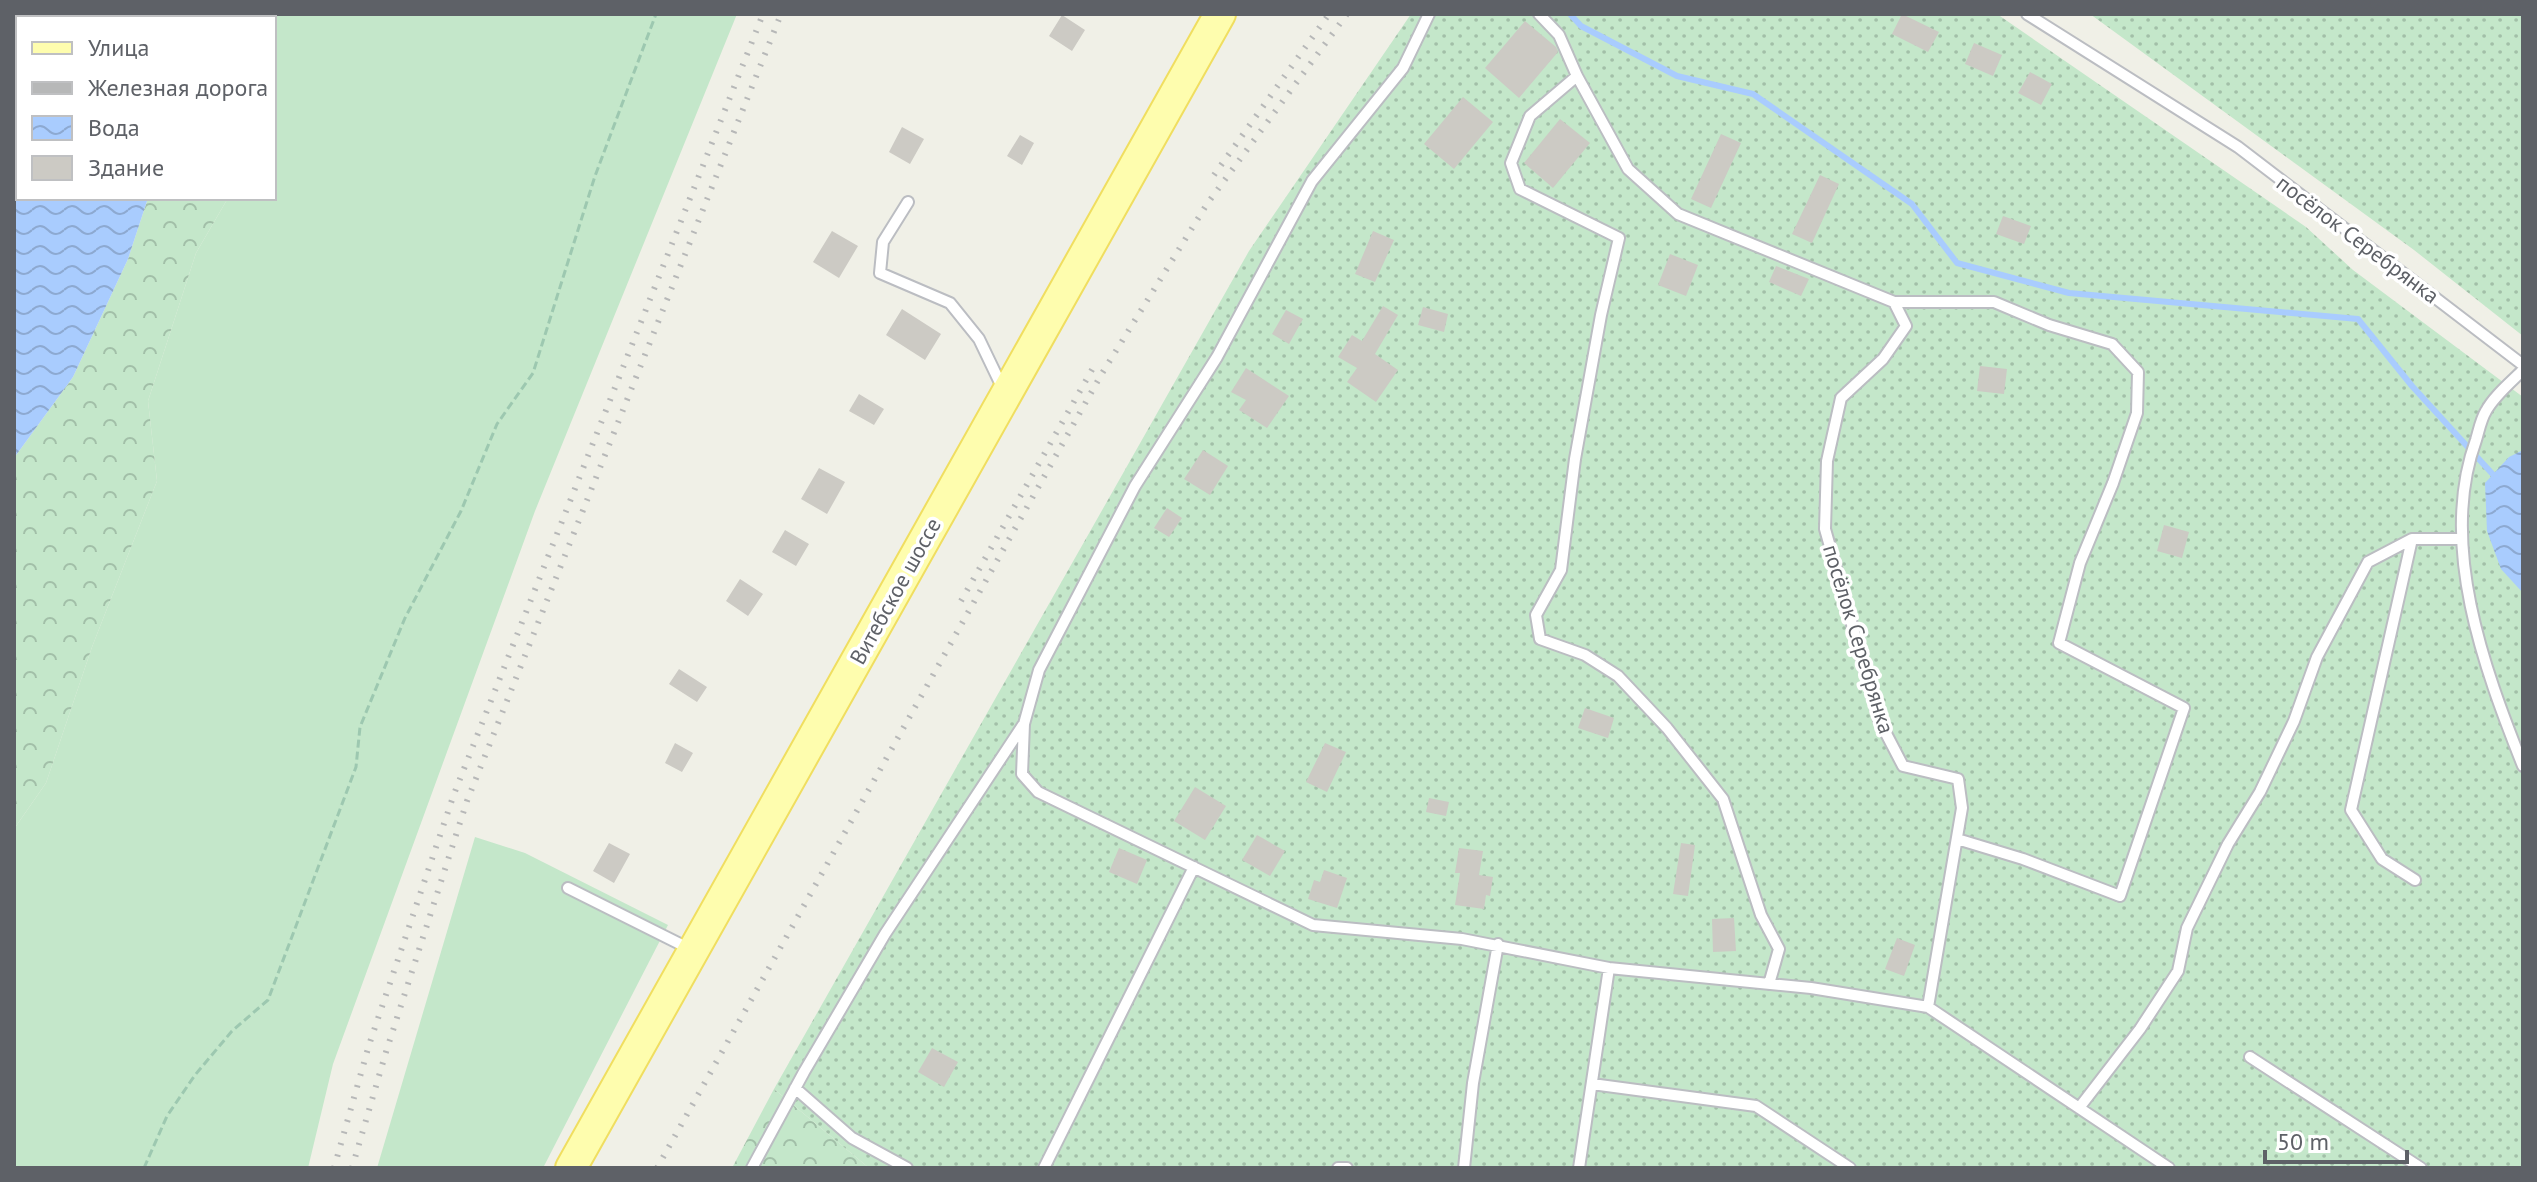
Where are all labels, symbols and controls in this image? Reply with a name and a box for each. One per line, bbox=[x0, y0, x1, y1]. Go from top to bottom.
legend bbox=[16, 16, 276, 200]
text: Улица bbox=[88, 32, 149, 63]
text: Железная дорога bbox=[87, 72, 268, 103]
text: Вода bbox=[88, 112, 140, 143]
text: Здание bbox=[88, 152, 164, 183]
street label: посёлок Серебрянка bbox=[2271, 169, 2445, 309]
street label: Витебское шоссе bbox=[843, 513, 947, 669]
street label: посёлок Серебрянка bbox=[1817, 541, 1901, 737]
scale bar bbox=[2265, 1114, 2407, 1164]
text: 50 m bbox=[2277, 1126, 2329, 1157]

